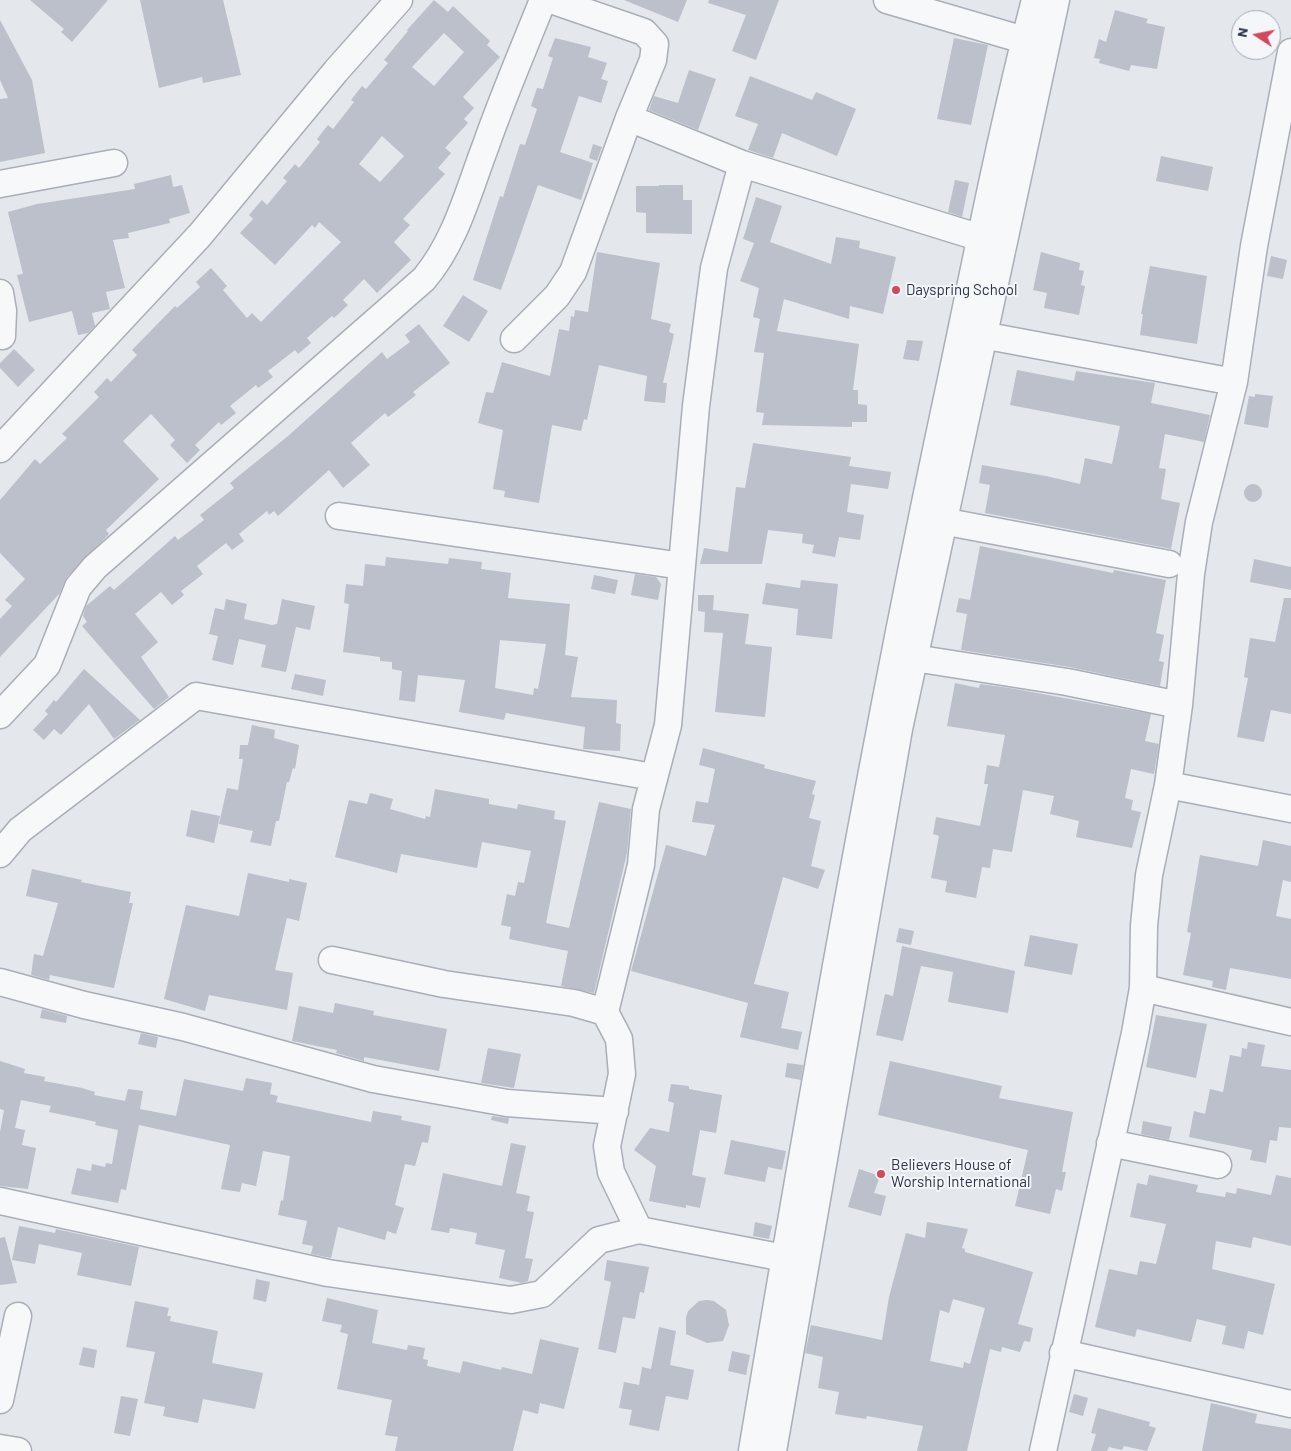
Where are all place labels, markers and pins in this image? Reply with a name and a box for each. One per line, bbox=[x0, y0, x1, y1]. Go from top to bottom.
place label: Dayspring School bbox=[906, 281, 1017, 299]
marker: Dayspring School bbox=[890, 284, 902, 296]
place label: Believers House of Worship International bbox=[891, 1156, 1030, 1191]
marker: Believers House of Worship International bbox=[875, 1168, 887, 1180]

